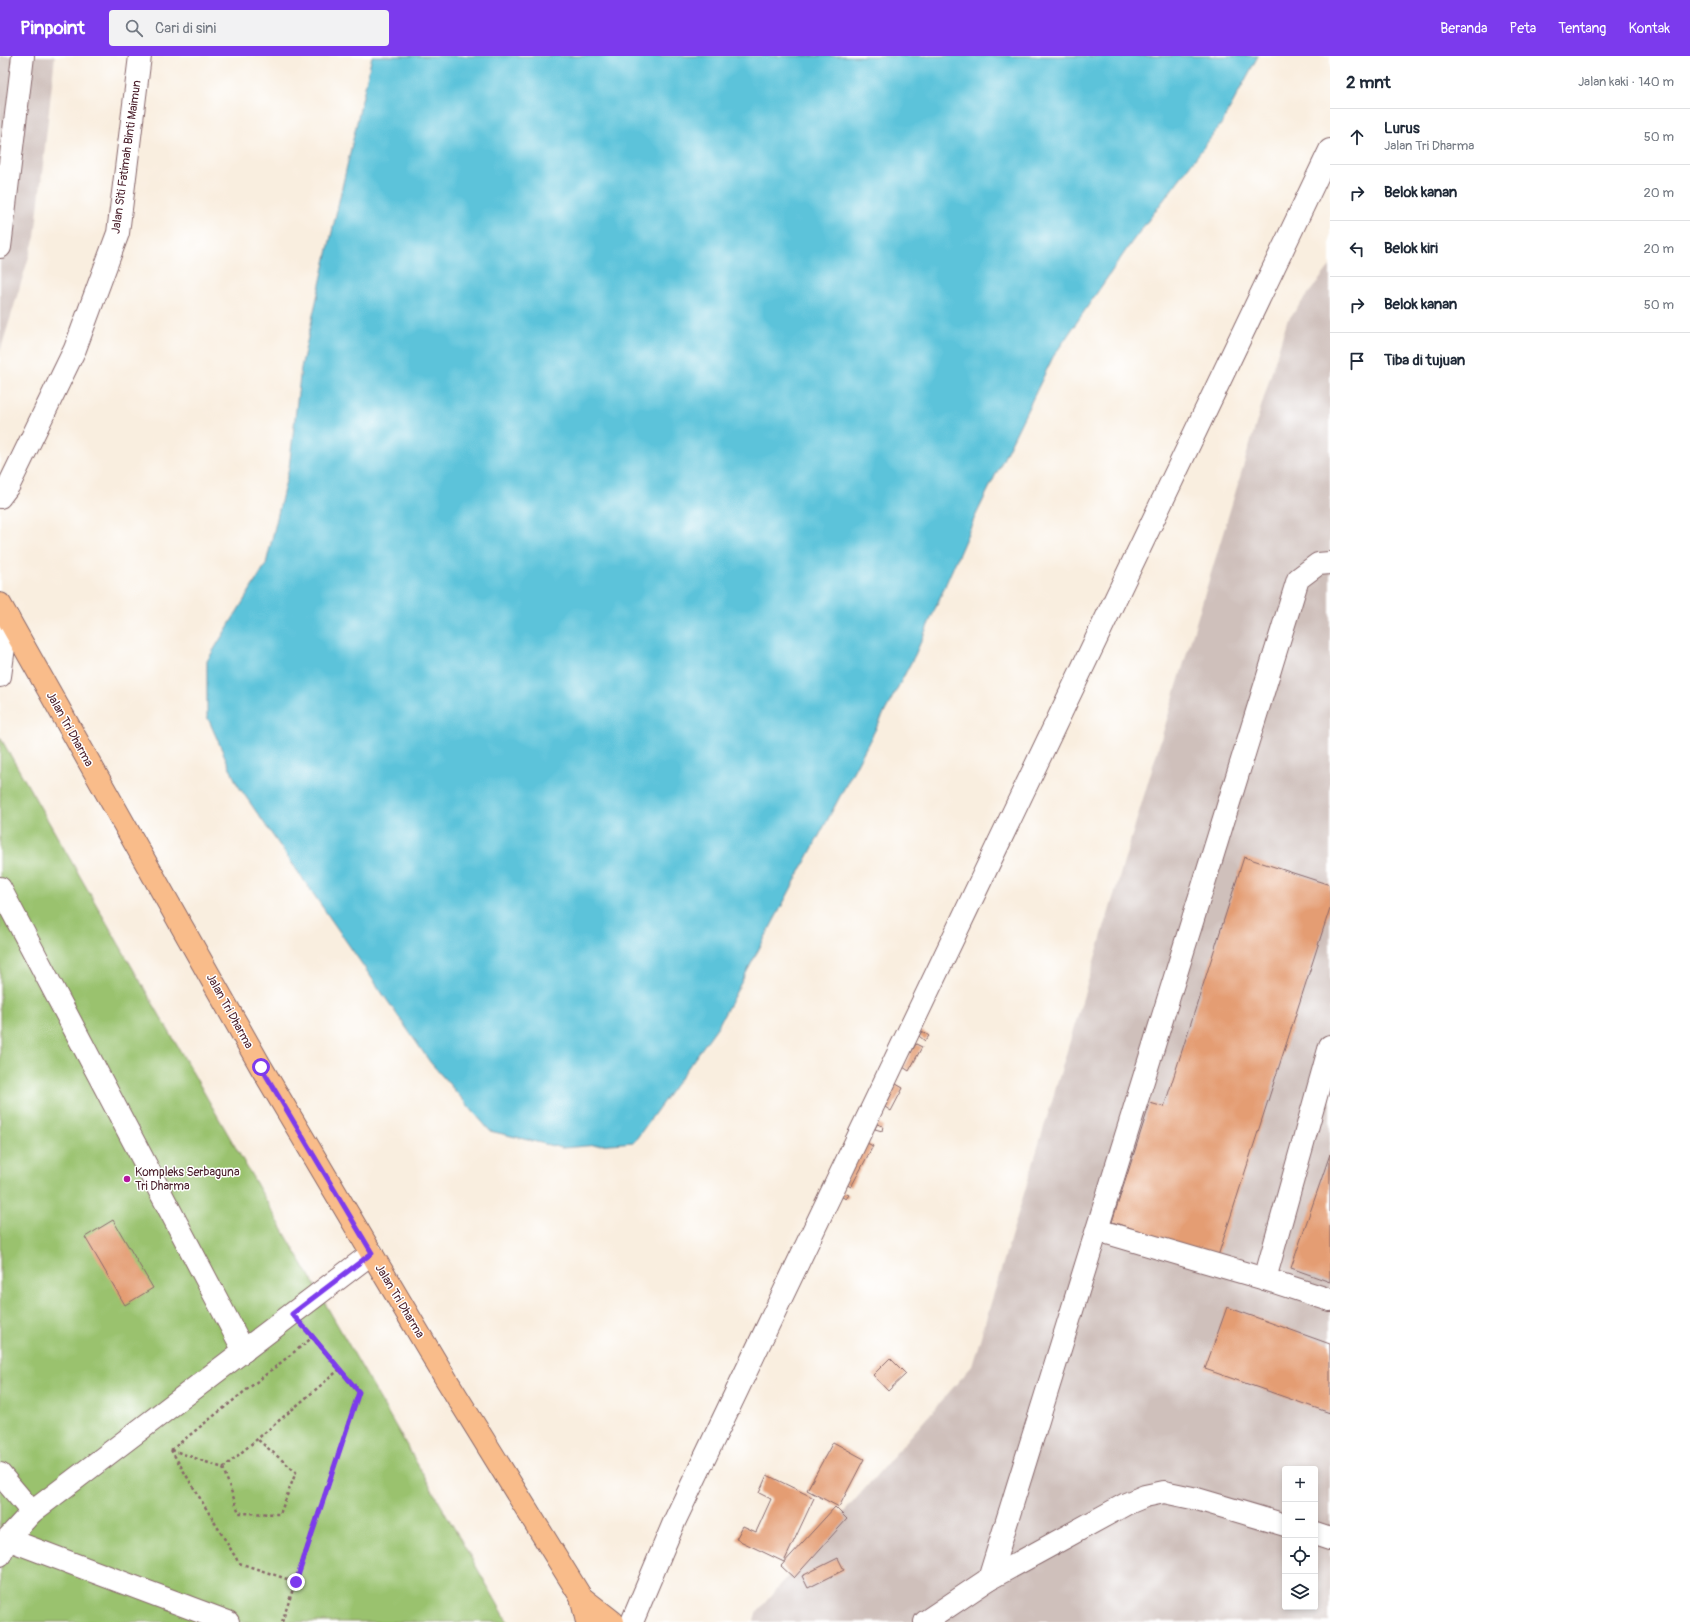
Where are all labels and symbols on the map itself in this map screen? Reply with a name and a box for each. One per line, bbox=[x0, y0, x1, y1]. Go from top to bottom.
street label: Jalan Siti Fatimah Binti Maimun bbox=[108, 79, 145, 235]
street label: Jalan Tri Dharma bbox=[43, 689, 97, 770]
street label: Jalan Tri Dharma bbox=[203, 971, 257, 1052]
route start bbox=[252, 1058, 270, 1076]
place label: Kompleks Serbaguna Tri Dharma bbox=[135, 1165, 240, 1194]
marker: Kompleks Serbaguna Tri Dharma bbox=[122, 1174, 132, 1184]
street label: Jalan Tri Dharma bbox=[372, 1262, 428, 1341]
route end bbox=[287, 1573, 305, 1591]

